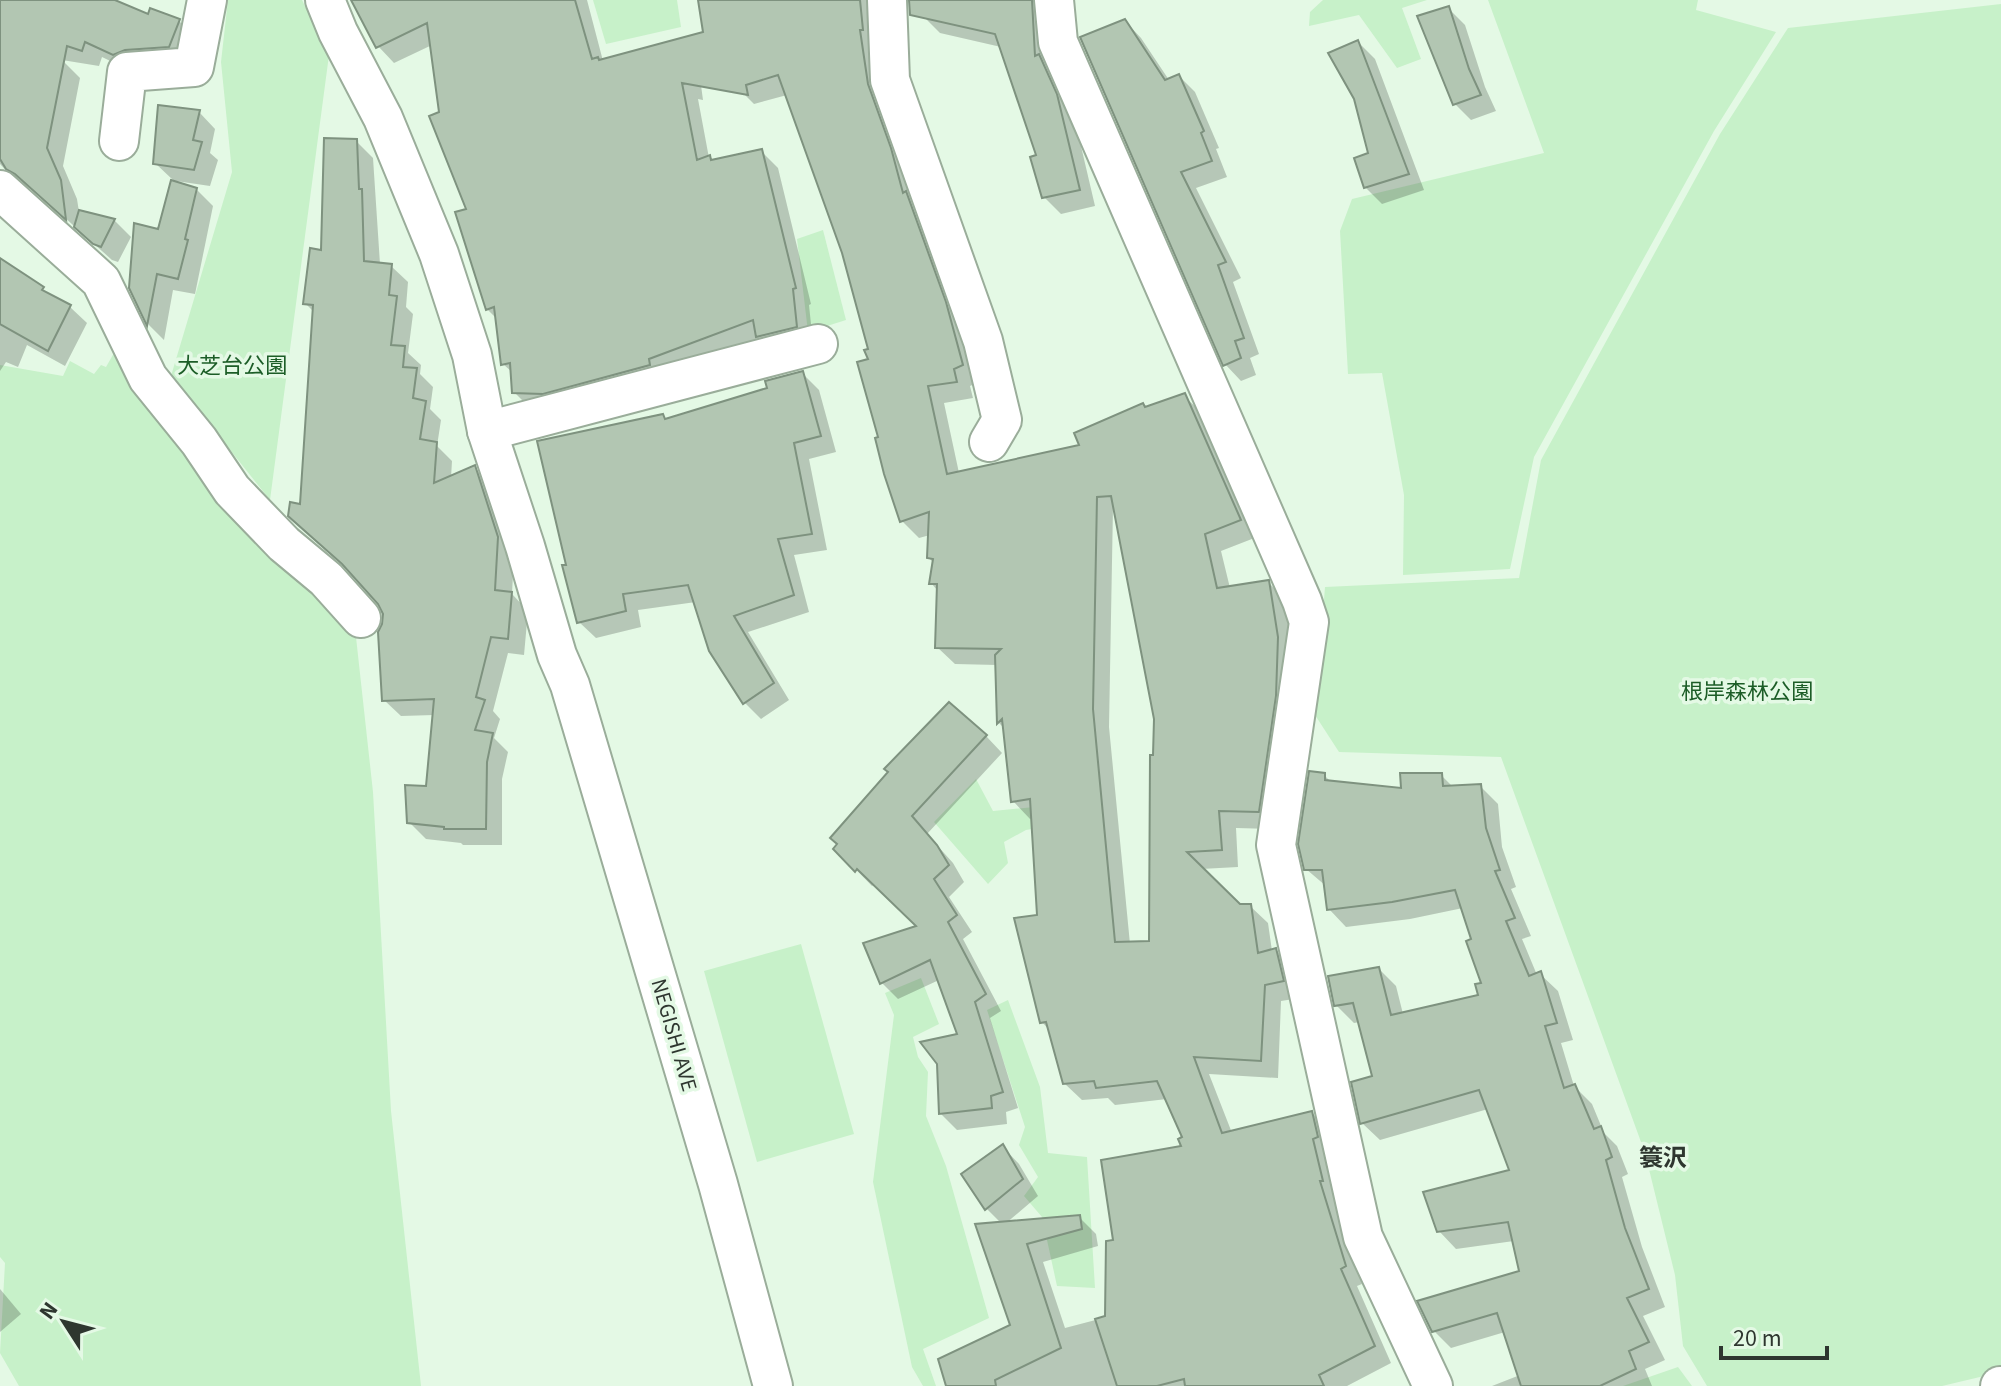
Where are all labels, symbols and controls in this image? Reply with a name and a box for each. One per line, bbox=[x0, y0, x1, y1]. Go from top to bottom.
park label: 大芝台公園 bbox=[177, 350, 287, 382]
park label: 根岸森林公園 bbox=[1681, 676, 1813, 708]
street label: NEGISHI AVE bbox=[643, 975, 705, 1095]
district label: 簑沢 bbox=[1639, 1141, 1687, 1176]
north arrow bbox=[24, 1282, 104, 1362]
text: N bbox=[31, 1296, 66, 1326]
scale bar bbox=[1721, 1310, 1827, 1360]
text: 20 m bbox=[1733, 1321, 1782, 1356]

